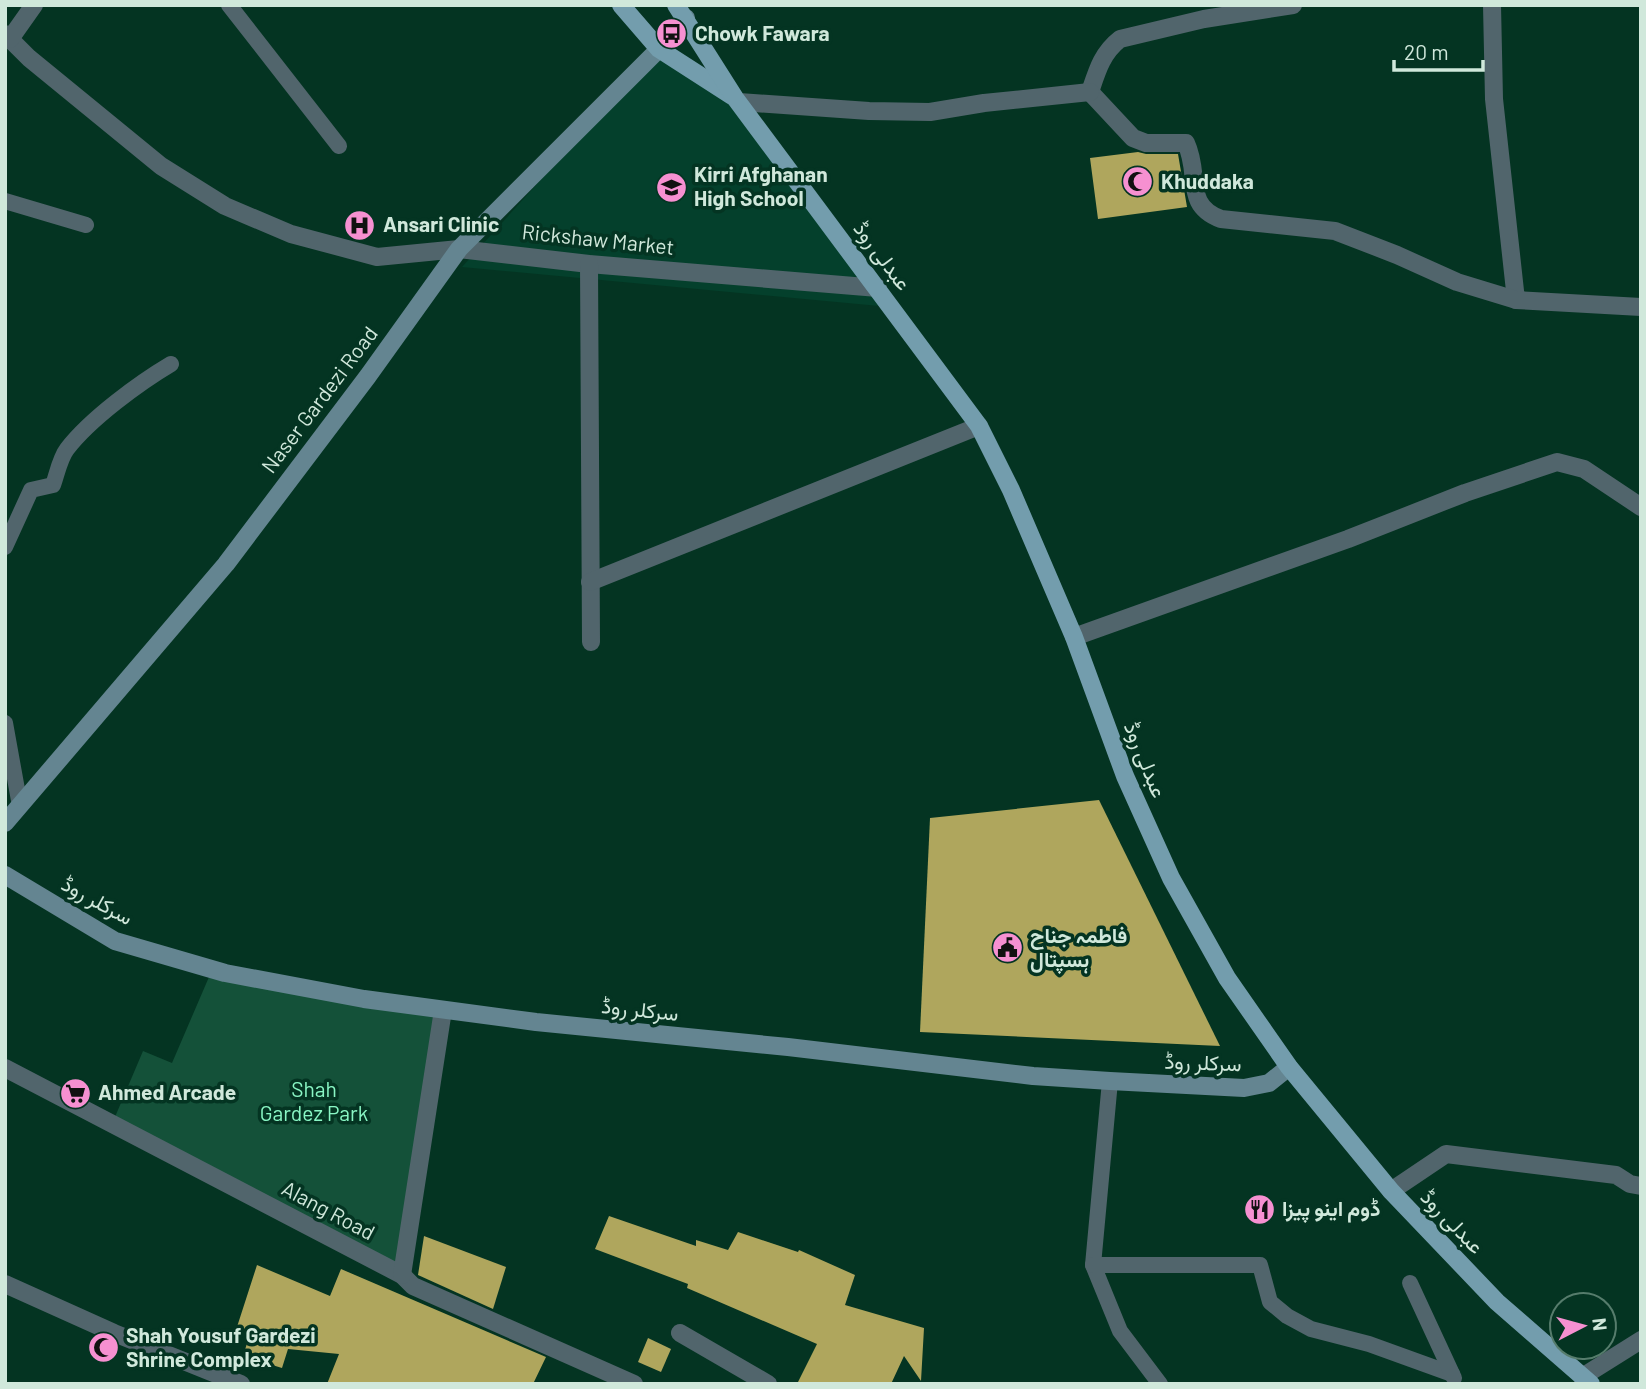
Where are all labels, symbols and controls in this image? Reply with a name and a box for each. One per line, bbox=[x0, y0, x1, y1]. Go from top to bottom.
bus stop icon: Chowk Fawara bbox=[655, 17, 689, 51]
place label: Chowk Fawara bbox=[695, 20, 830, 45]
scale bar bbox=[1394, 28, 1483, 72]
text: 20 m bbox=[1404, 39, 1449, 64]
place label: Kirri Afghanan High School bbox=[694, 161, 828, 210]
mosque icon: Khuddaka bbox=[1121, 165, 1155, 199]
place label: Khuddaka bbox=[1161, 168, 1254, 193]
school or university icon: Kirri Afghanan High School bbox=[654, 170, 688, 204]
hospital icon: Ansari Clinic bbox=[343, 208, 377, 242]
place label: Ansari Clinic bbox=[383, 211, 499, 236]
street label: عبدلی روڈ bbox=[848, 216, 917, 296]
street label: Rickshaw Market bbox=[521, 218, 676, 259]
street label: Naser Gardezi Road bbox=[256, 321, 382, 477]
street label: عبدلی روڈ bbox=[1118, 718, 1173, 802]
street label: سرکلر روڈ bbox=[57, 870, 138, 931]
place label: فاطمہ جناح ہسپتال bbox=[1030, 922, 1127, 974]
public building icon: فاطمہ جناح ہسپتال bbox=[990, 931, 1024, 965]
street label: سرکلر روڈ bbox=[600, 992, 680, 1027]
street label: سرکلر روڈ bbox=[1164, 1048, 1242, 1077]
supermarket icon: Ahmed Arcade bbox=[58, 1076, 92, 1110]
park label: Shah Gardez Park bbox=[260, 1076, 368, 1125]
place label: Ahmed Arcade bbox=[98, 1079, 236, 1104]
street label: Alang Road bbox=[278, 1175, 379, 1245]
street label: عبدلی روڈ bbox=[1415, 1184, 1490, 1260]
restaurant icon: ڈوم اینو پیزا bbox=[1242, 1192, 1276, 1226]
place label: ڈوم اینو پیزا bbox=[1282, 1195, 1380, 1223]
north arrow bbox=[1548, 1291, 1618, 1361]
text: N bbox=[1588, 1317, 1613, 1332]
place label: Shah Yousuf Gardezi Shrine Complex bbox=[126, 1322, 316, 1371]
mosque icon: Shah Yousuf Gardezi Shrine Complex bbox=[86, 1331, 120, 1365]

